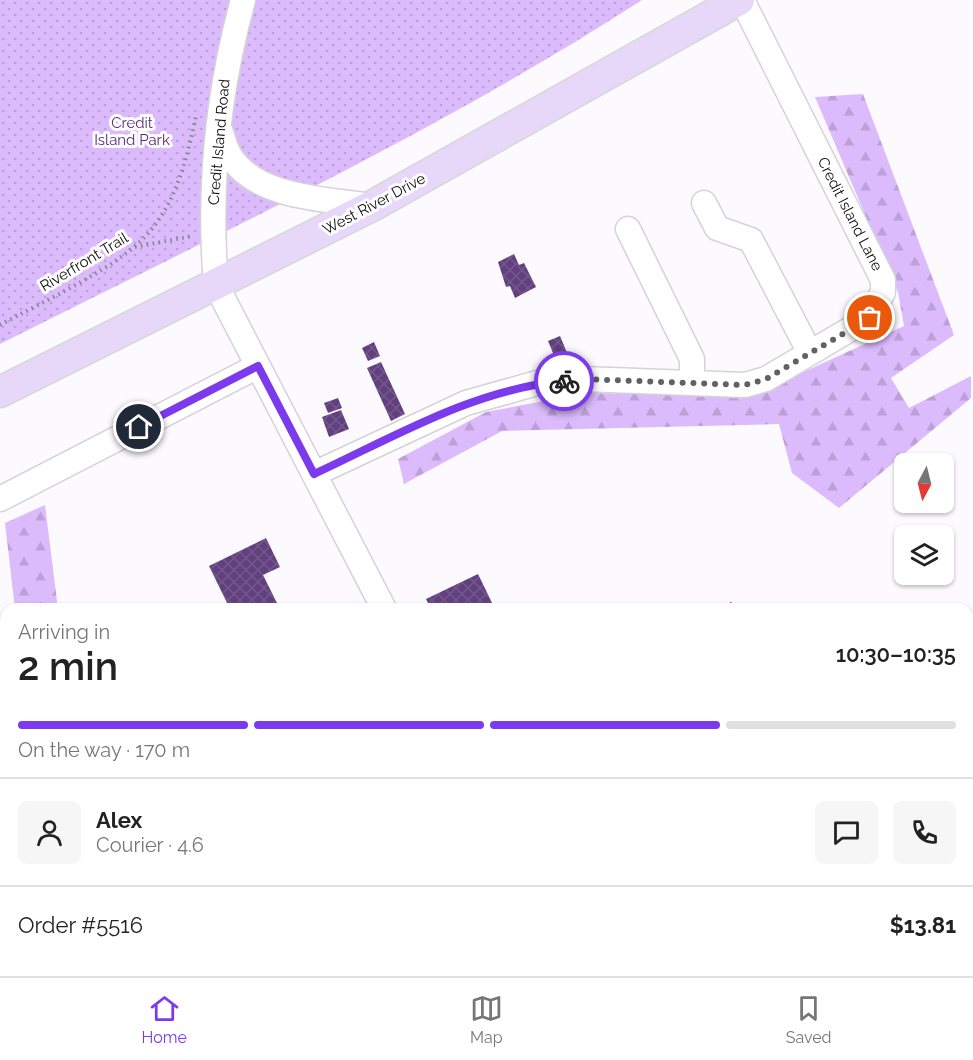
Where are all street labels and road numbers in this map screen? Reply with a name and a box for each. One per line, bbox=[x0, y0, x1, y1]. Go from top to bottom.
street label: Credit Island Road bbox=[205, 78, 233, 206]
street label: Credit Island Lane bbox=[814, 154, 886, 274]
street label: West River Drive bbox=[320, 169, 429, 239]
street label: Riverfront Trail bbox=[37, 228, 132, 295]

